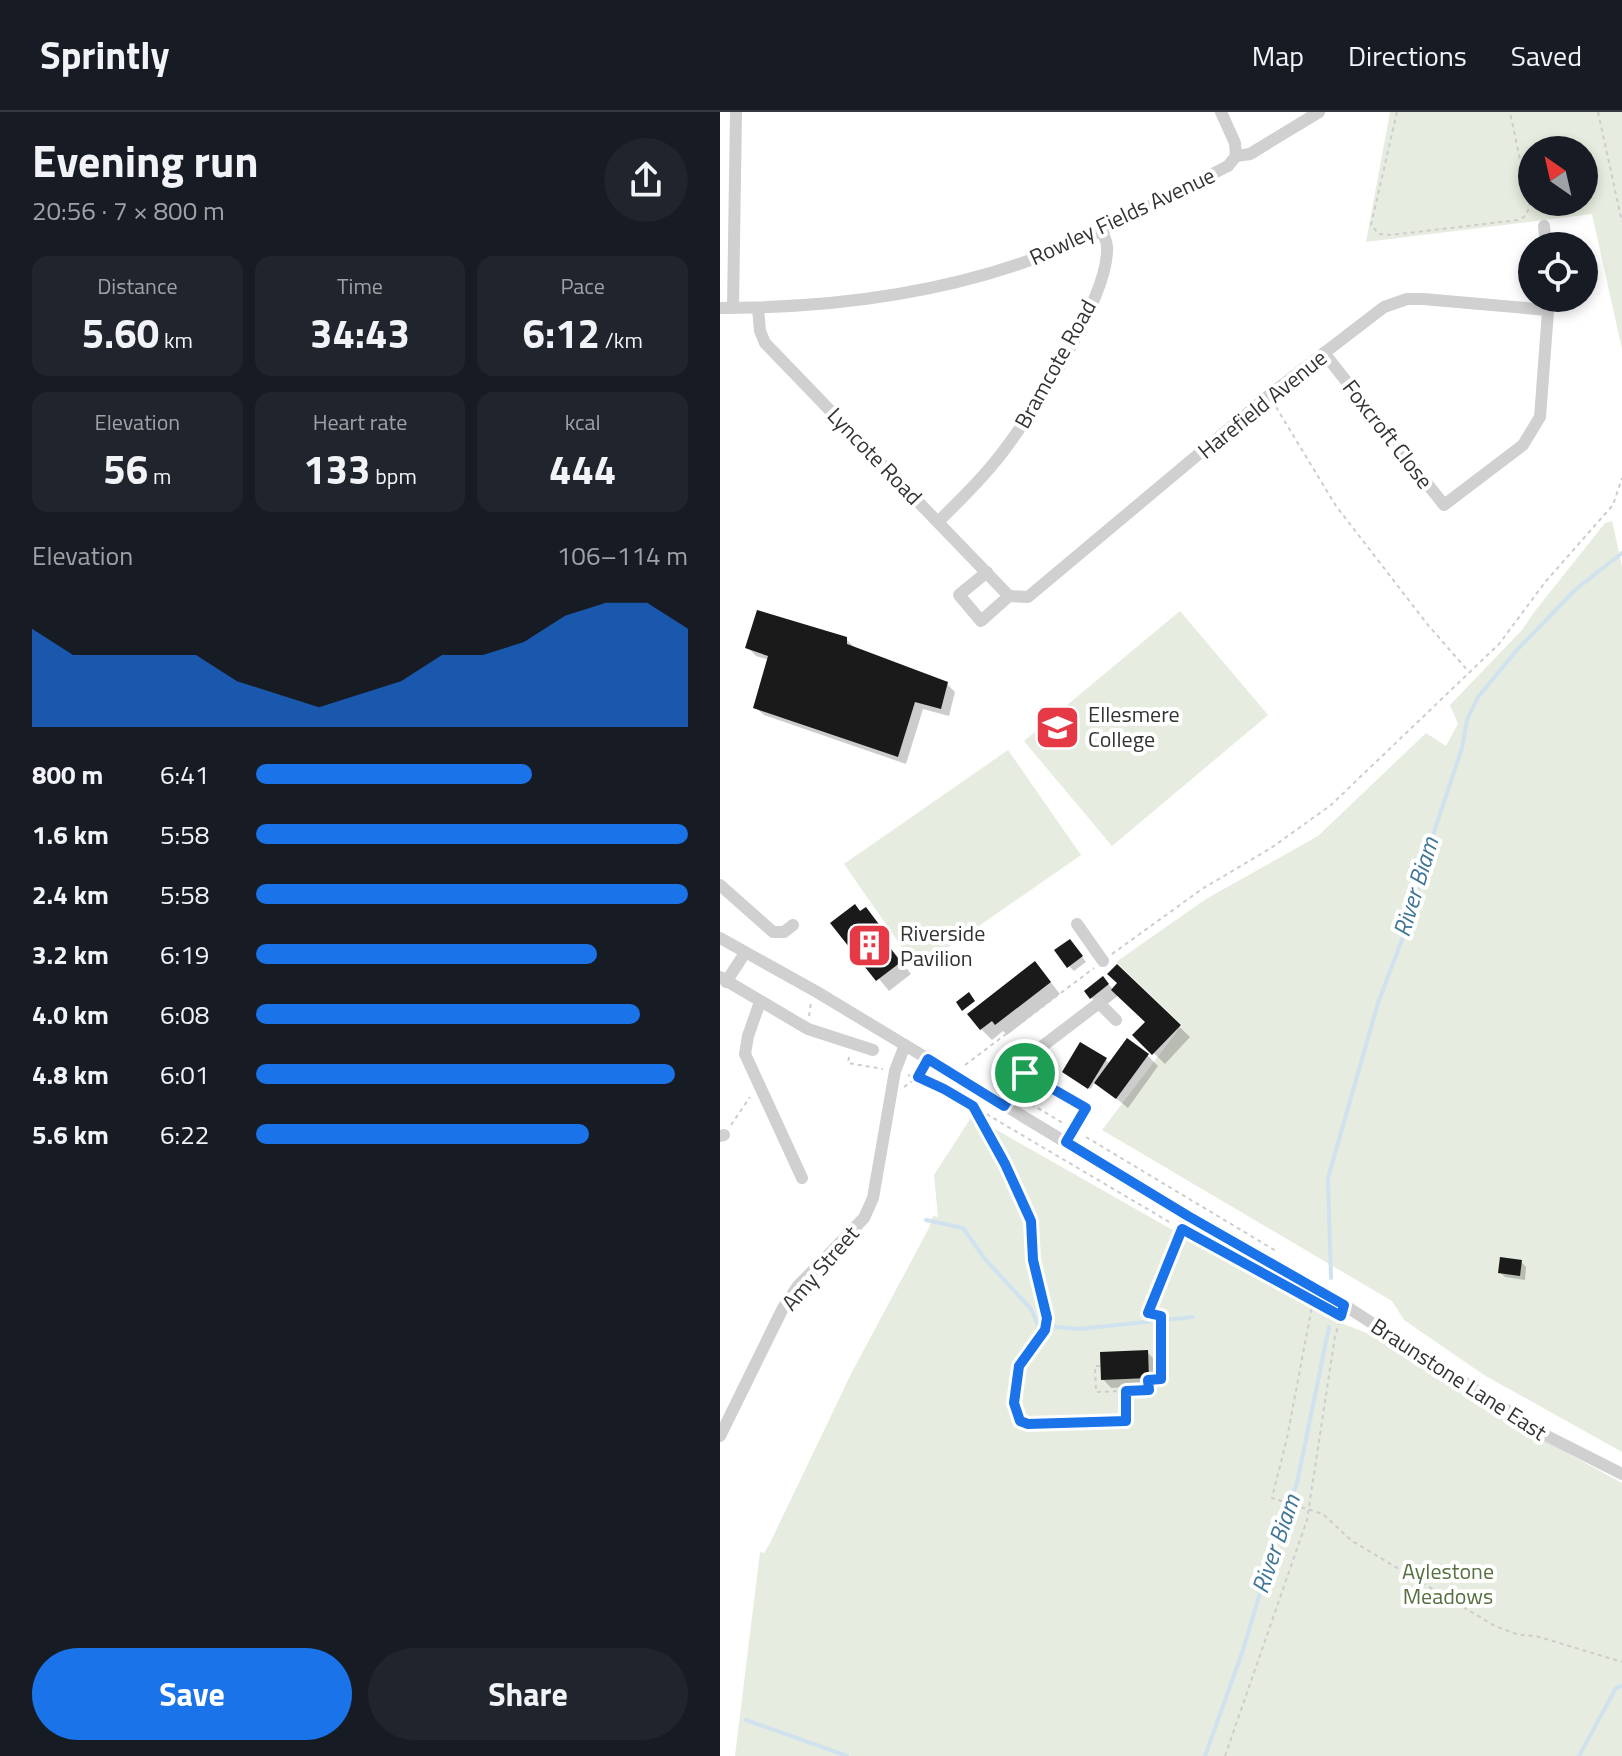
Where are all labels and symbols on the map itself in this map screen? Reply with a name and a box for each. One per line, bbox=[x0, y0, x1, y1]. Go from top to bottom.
north arrow bbox=[1518, 136, 1598, 216]
street label: Rowley Fields Avenue bbox=[1024, 158, 1220, 274]
street label: Bramcote Road bbox=[1005, 293, 1105, 435]
street label: Harefield Avenue bbox=[1190, 341, 1334, 467]
street label: Foxcroft Close bbox=[1334, 372, 1442, 496]
street label: Lyncote Road bbox=[820, 399, 930, 513]
place label: Ellesmere College bbox=[1088, 697, 1180, 756]
school or university icon: Ellesmere College bbox=[1033, 703, 1081, 751]
water label: River Biam bbox=[1383, 831, 1448, 941]
place label: Riverside Pavilion bbox=[900, 916, 985, 975]
building icon: Riverside Pavilion bbox=[845, 922, 893, 970]
pin bbox=[991, 1039, 1059, 1107]
street label: Amy Street bbox=[773, 1218, 867, 1318]
street label: Braunstone Lane East bbox=[1364, 1309, 1554, 1449]
water label: River Biam bbox=[1241, 1488, 1309, 1598]
park label: Aylestone Meadows bbox=[1402, 1554, 1494, 1613]

